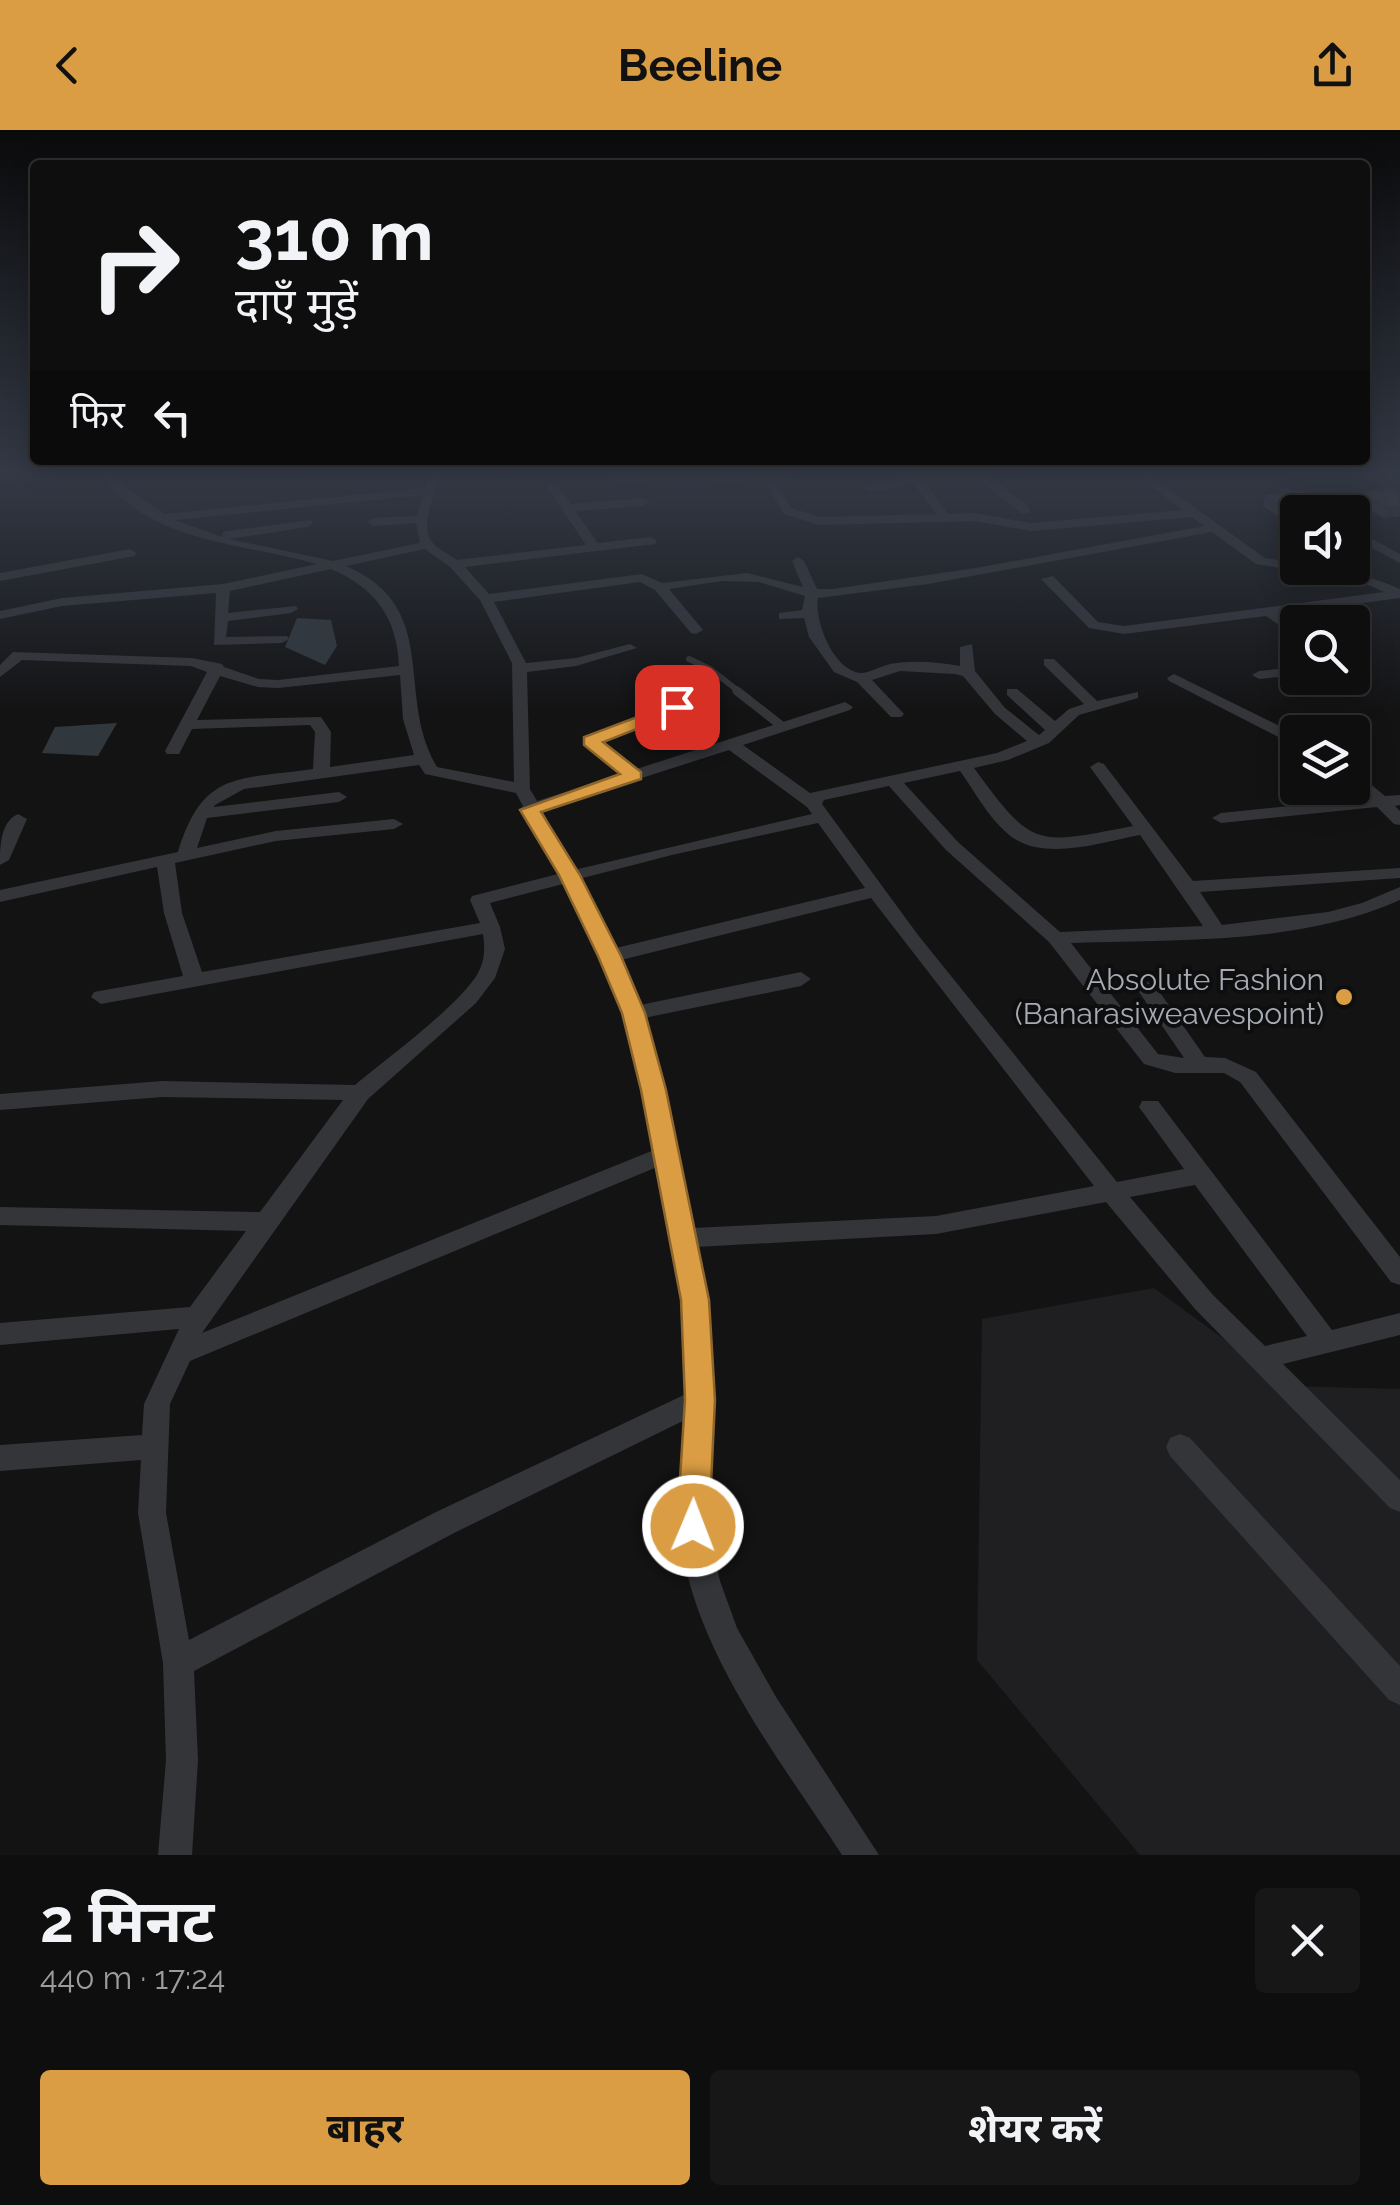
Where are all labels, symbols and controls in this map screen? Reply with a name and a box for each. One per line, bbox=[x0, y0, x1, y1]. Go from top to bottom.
icon: back bbox=[40, 38, 95, 93]
icon: share bbox=[1305, 38, 1360, 93]
text: Beeline bbox=[618, 39, 782, 92]
text: 310 m bbox=[235, 194, 434, 276]
icon: right bbox=[70, 200, 200, 330]
text: दाएँ मुड़ें bbox=[235, 278, 358, 331]
icon: left bbox=[145, 390, 200, 445]
text: फिर bbox=[70, 392, 125, 437]
map controls bbox=[1280, 495, 1370, 805]
button: sound bbox=[1280, 495, 1370, 585]
button: search bbox=[1280, 605, 1370, 695]
pin bbox=[635, 665, 720, 750]
icon: arrive bbox=[650, 680, 705, 735]
button: layers bbox=[1280, 715, 1370, 805]
place label: Absolute Fashion (Banarasiweavespoint) bbox=[1015, 962, 1324, 1031]
marker: Absolute Fashion (Banarasiweavespoint) bbox=[1333, 986, 1355, 1008]
position arrow bbox=[641, 1474, 745, 1578]
text: 2 मिनट bbox=[40, 1886, 214, 1956]
button: close bbox=[1255, 1888, 1360, 1993]
text: 440 m · 17:24 bbox=[40, 1959, 225, 1996]
button: बाहर bbox=[40, 2070, 690, 2185]
button: शेयर करें bbox=[710, 2070, 1360, 2185]

